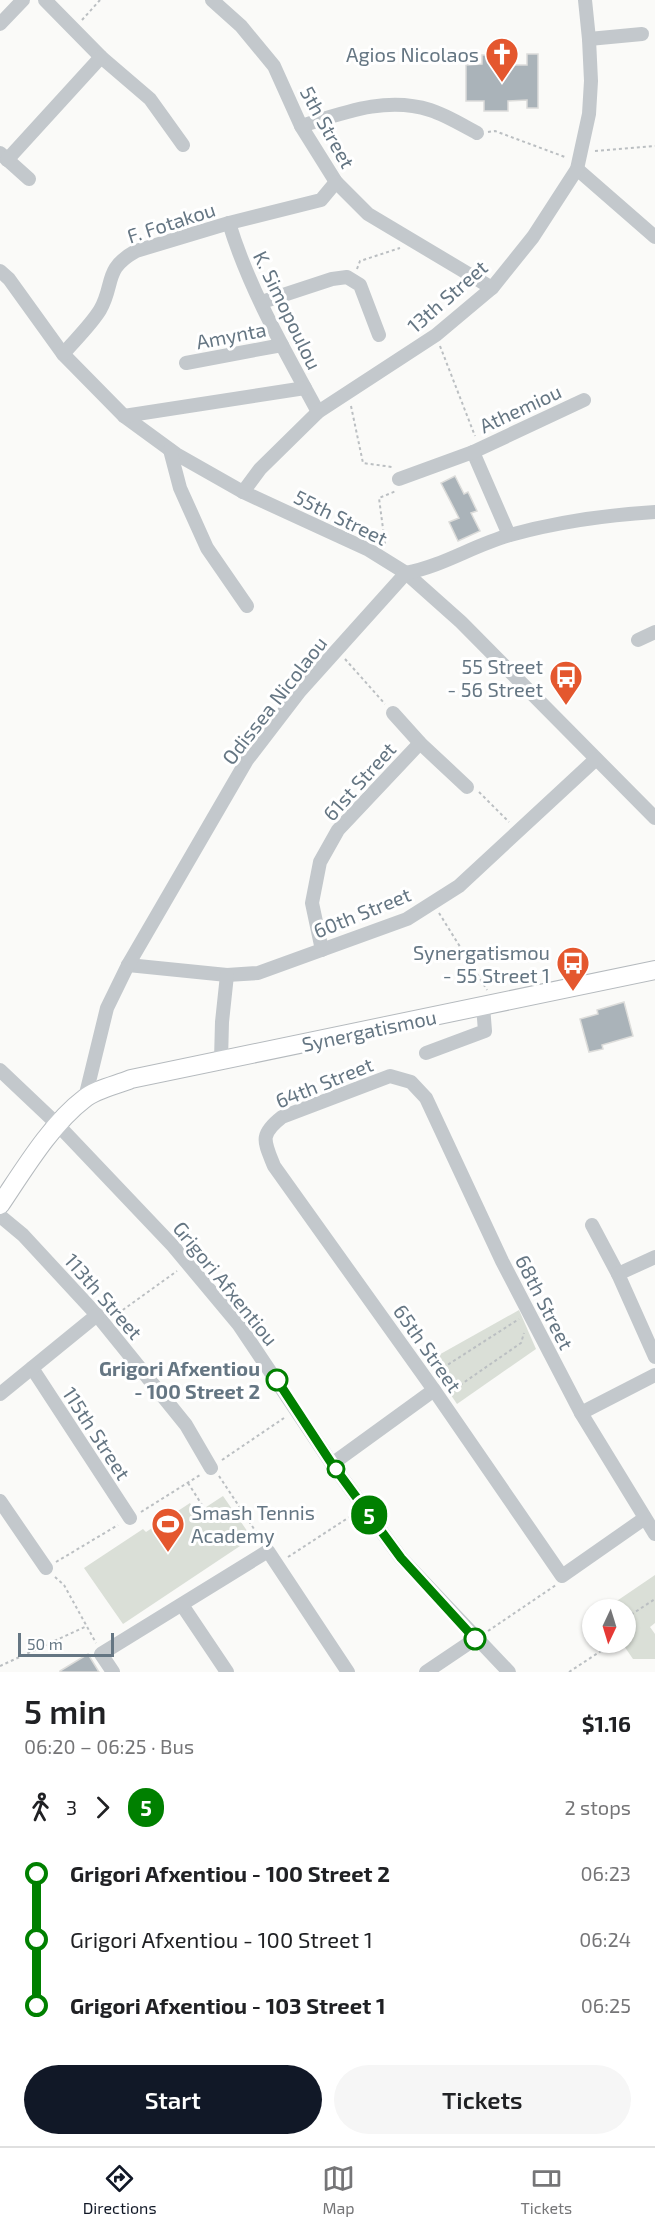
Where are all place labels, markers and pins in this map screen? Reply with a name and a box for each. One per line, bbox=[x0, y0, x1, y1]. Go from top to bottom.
church icon: Agios Nicolaos bbox=[484, 36, 520, 83]
place label: Agios Nicolaos bbox=[346, 42, 479, 66]
place label: 55 Street - 56 Street bbox=[447, 654, 543, 701]
bus stop icon: 55 Street - 56 Street bbox=[548, 659, 584, 706]
place label: Synergatismou - 55 Street 1 bbox=[413, 940, 550, 987]
bus stop icon: Synergatismou - 55 Street 1 bbox=[555, 945, 591, 992]
place label: Grigori Afxentiou - 100 Street 2 bbox=[99, 1356, 260, 1403]
marker: Grigori Afxentiou - 100 Street 2 bbox=[266, 1369, 288, 1391]
unlabelled marker bbox=[327, 1460, 345, 1478]
place label: Smash Tennis Academy bbox=[191, 1500, 315, 1547]
sports icon: Smash Tennis Academy bbox=[150, 1506, 186, 1553]
unlabelled marker bbox=[464, 1628, 486, 1650]

